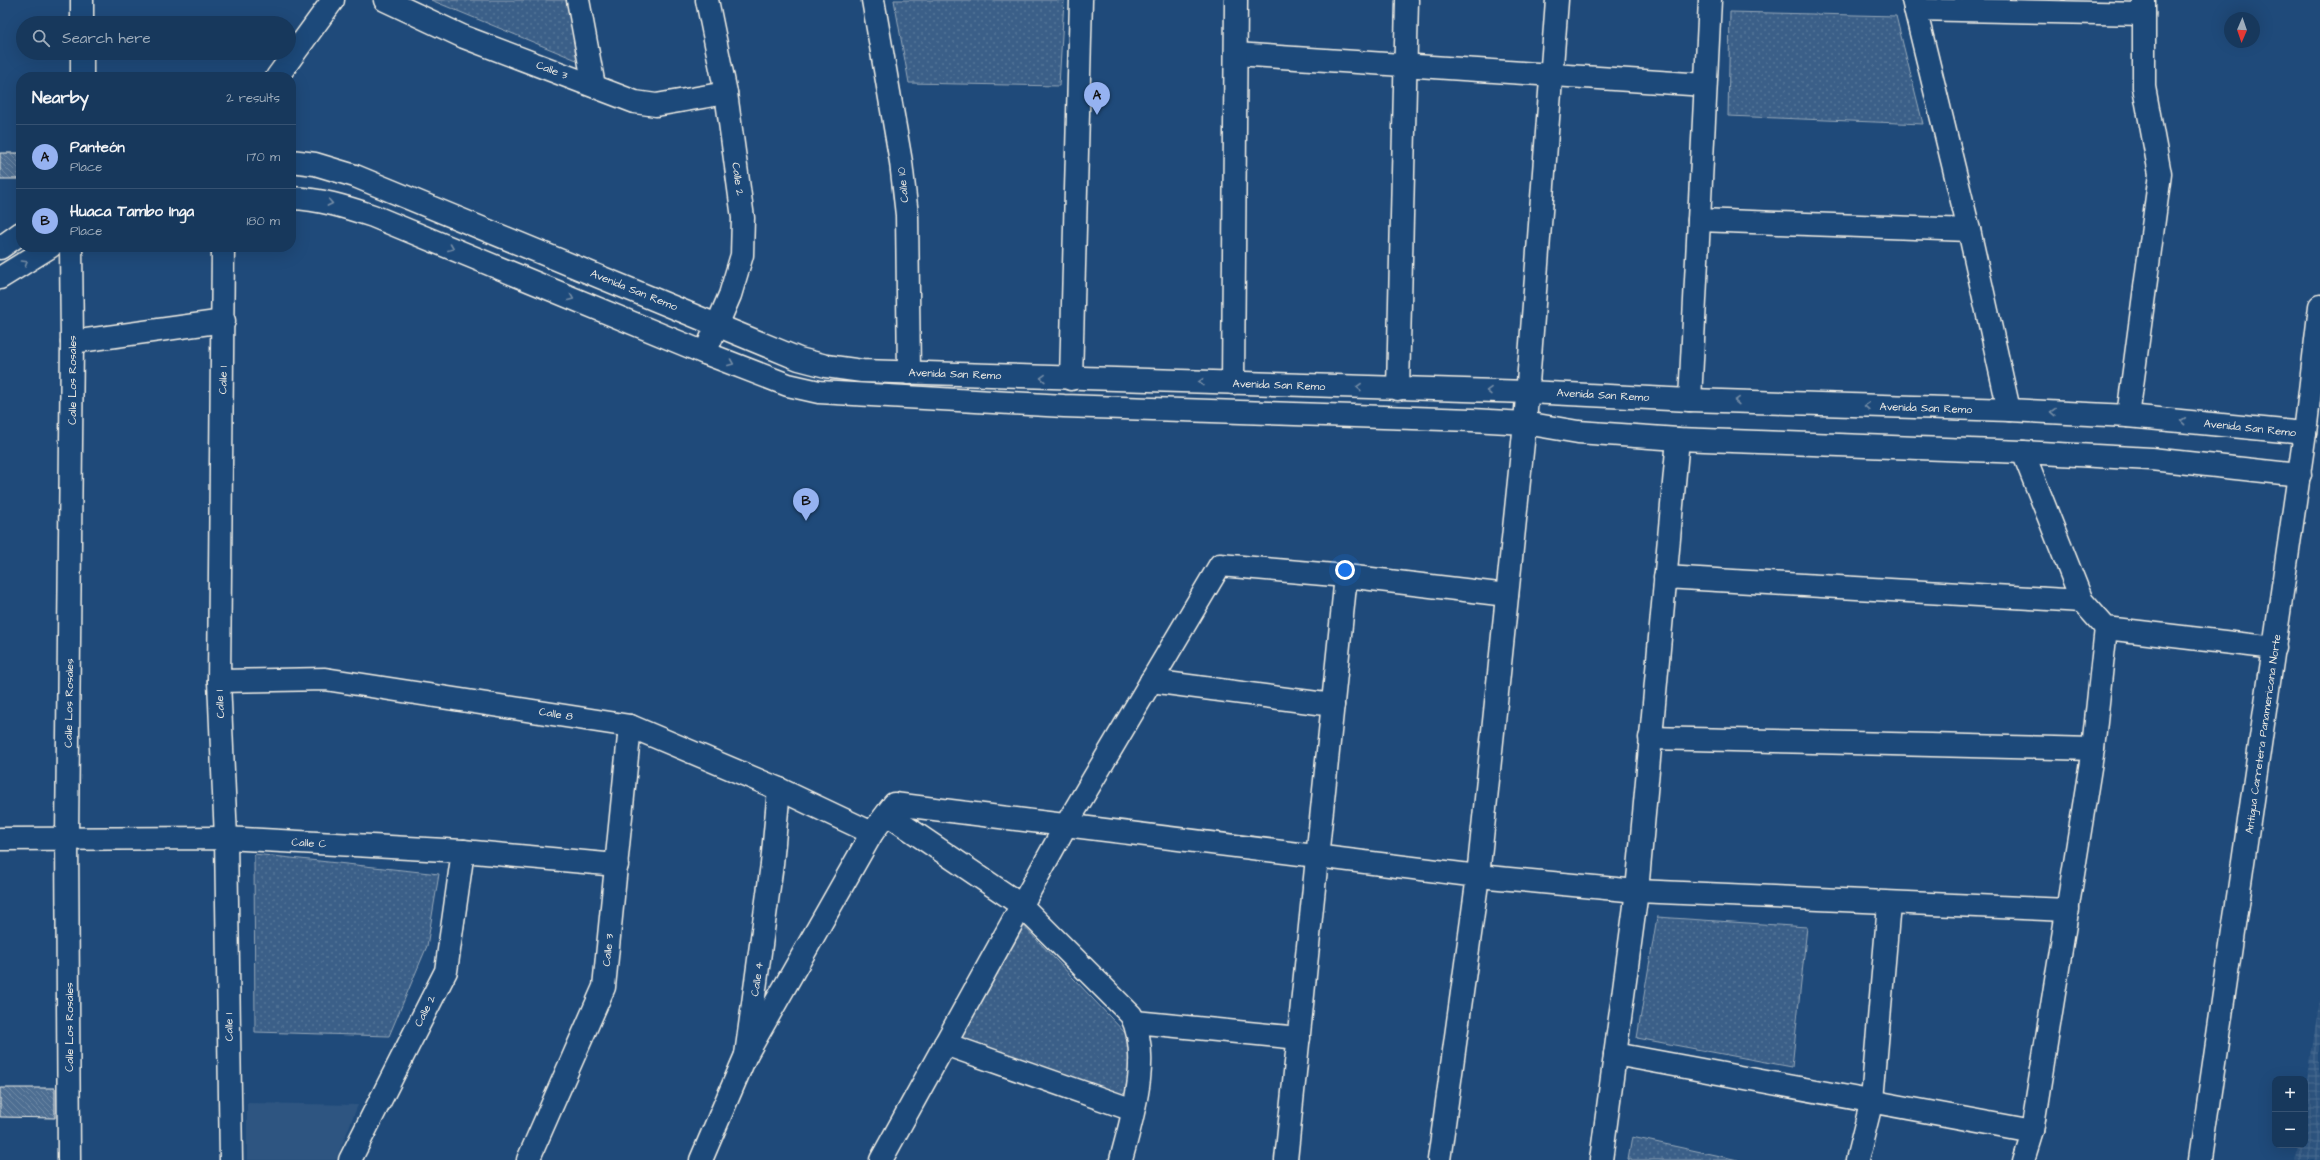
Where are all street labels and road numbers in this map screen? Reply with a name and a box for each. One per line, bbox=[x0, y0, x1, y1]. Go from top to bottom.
street label: Calle 3 bbox=[534, 57, 570, 83]
street label: Calle 2 bbox=[728, 161, 748, 197]
street label: Calle 10 bbox=[894, 166, 912, 203]
street label: Avenida San Remo bbox=[588, 266, 680, 315]
street label: Calle Los Rosales bbox=[65, 335, 80, 425]
street label: Calle 1 bbox=[215, 365, 231, 394]
street label: Avenida San Remo bbox=[908, 365, 1002, 383]
street label: Avenida San Remo bbox=[1232, 376, 1326, 394]
street label: Avenida San Remo bbox=[1556, 385, 1650, 405]
street label: Avenida San Remo bbox=[1879, 399, 1973, 417]
street label: Avenida San Remo bbox=[2203, 416, 2298, 440]
street label: Antigua Carretera Panamericana Norte bbox=[2242, 633, 2285, 835]
street label: Calle Los Rosales bbox=[61, 658, 77, 748]
street label: Calle 1 bbox=[212, 689, 228, 719]
street label: Calle 8 bbox=[538, 704, 574, 724]
street label: Calle C bbox=[291, 835, 327, 851]
street label: Calle 3 bbox=[599, 933, 617, 967]
street label: Calle 4 bbox=[747, 960, 767, 997]
street label: Calle Los Rosales bbox=[62, 982, 77, 1072]
street label: Calle 2 bbox=[411, 992, 440, 1029]
street label: Calle 1 bbox=[221, 1012, 237, 1041]

